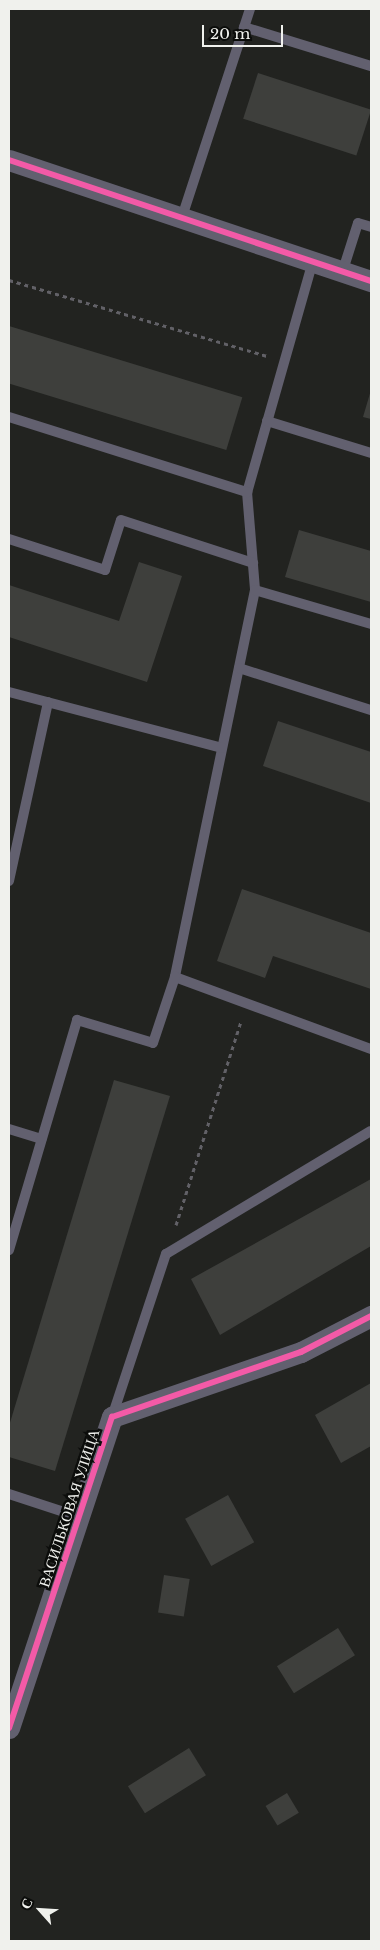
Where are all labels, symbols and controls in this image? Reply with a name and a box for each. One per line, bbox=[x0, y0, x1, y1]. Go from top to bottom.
scale bar bbox=[205, 15, 286, 47]
text: 20 m bbox=[210, 24, 250, 43]
street label: ВАСИЛЬКОВАЯ УЛИЦА bbox=[35, 1427, 103, 1589]
north arrow bbox=[15, 1885, 65, 1935]
text: С bbox=[16, 1895, 37, 1912]

